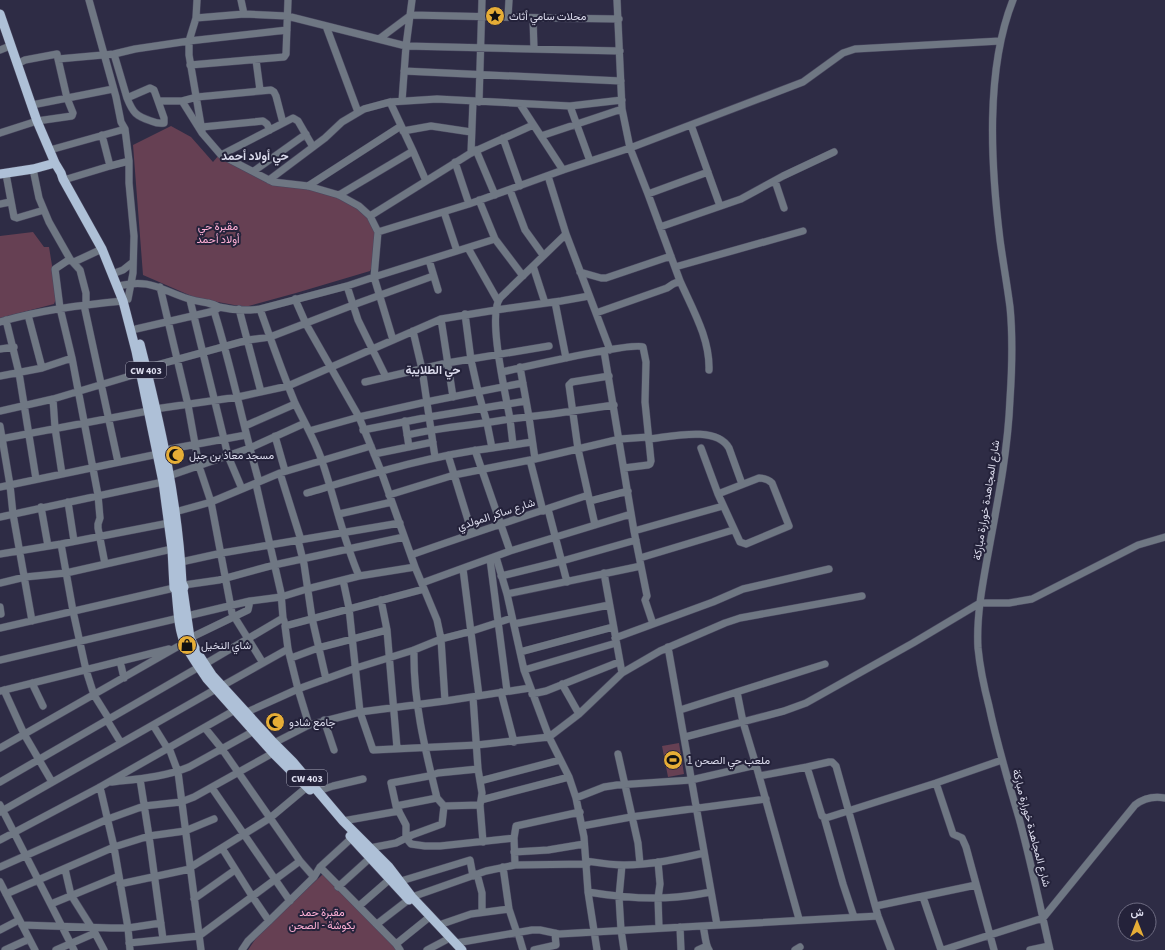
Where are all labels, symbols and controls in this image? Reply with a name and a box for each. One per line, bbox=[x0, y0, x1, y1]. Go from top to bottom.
place icon: محلات سامي أثاث bbox=[484, 5, 506, 27]
place label: محلات سامي أثاث bbox=[509, 9, 587, 26]
district label: حي أولاد أحمد bbox=[221, 148, 289, 166]
park label: مقبرة حي أولاد أحمد bbox=[196, 219, 240, 247]
road number: CW 403 bbox=[126, 362, 166, 378]
district label: حي الطلايبة bbox=[405, 362, 461, 380]
street label: شارع المجاهدة خورارة مباركة bbox=[970, 439, 1003, 561]
mosque icon: مسجد معاذ بن جبل bbox=[164, 444, 186, 466]
place label: مسجد معاذ بن جبل bbox=[189, 448, 274, 463]
street label: شارع ساكر المولدي bbox=[455, 495, 538, 536]
shop icon: شاي النخيل bbox=[176, 634, 198, 656]
place label: شاي النخيل bbox=[201, 638, 252, 655]
mosque icon: جامع شادو bbox=[264, 711, 286, 733]
place label: جامع شادو bbox=[289, 715, 336, 730]
sports icon: ملعب حي الصحن 1 bbox=[662, 749, 684, 771]
place label: ملعب حي الصحن 1 bbox=[687, 753, 770, 770]
street label: شارع المجاهدة خورارة مباركة bbox=[1009, 768, 1055, 889]
road number: CW 403 bbox=[287, 770, 327, 786]
north arrow bbox=[1117, 902, 1157, 942]
park label: مقبرة حمد بكوشة - الصحن bbox=[289, 905, 355, 933]
text: ش bbox=[1130, 905, 1144, 920]

